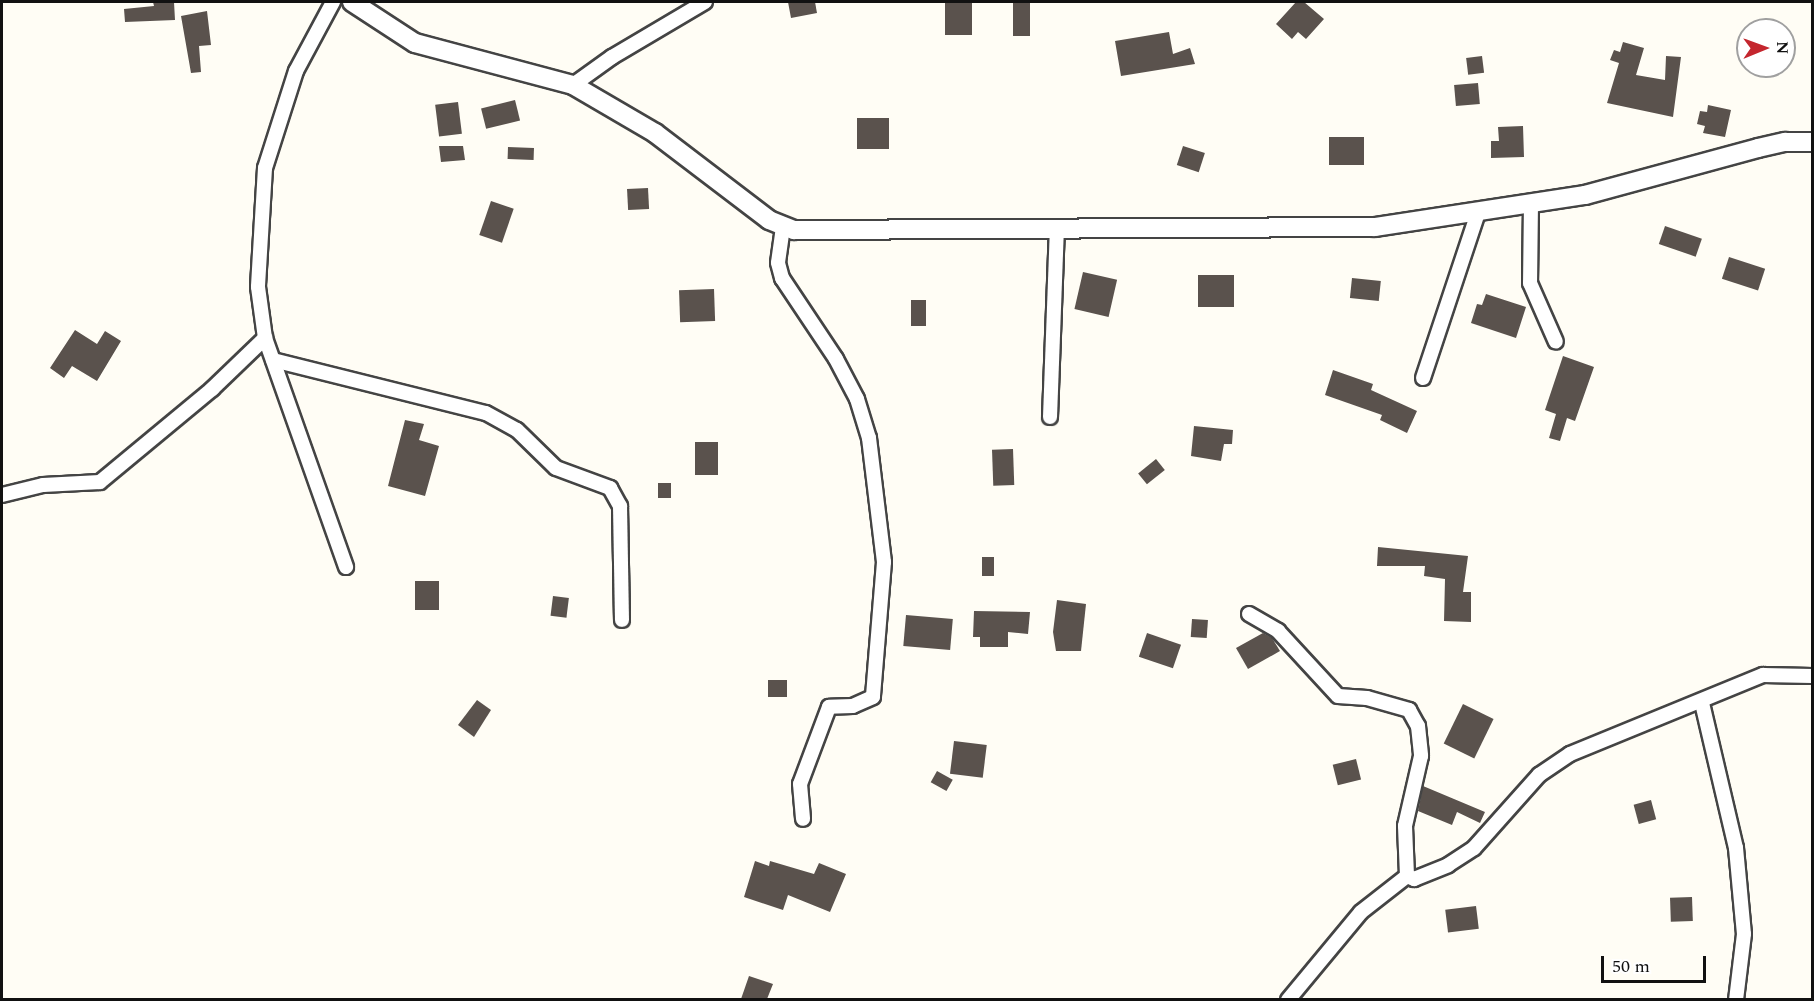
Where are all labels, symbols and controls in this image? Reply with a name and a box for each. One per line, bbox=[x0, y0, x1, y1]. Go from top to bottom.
north arrow bbox=[1736, 18, 1796, 78]
text: N bbox=[1770, 41, 1794, 54]
scale bar bbox=[1604, 944, 1709, 982]
text: 50 m bbox=[1612, 953, 1650, 980]

